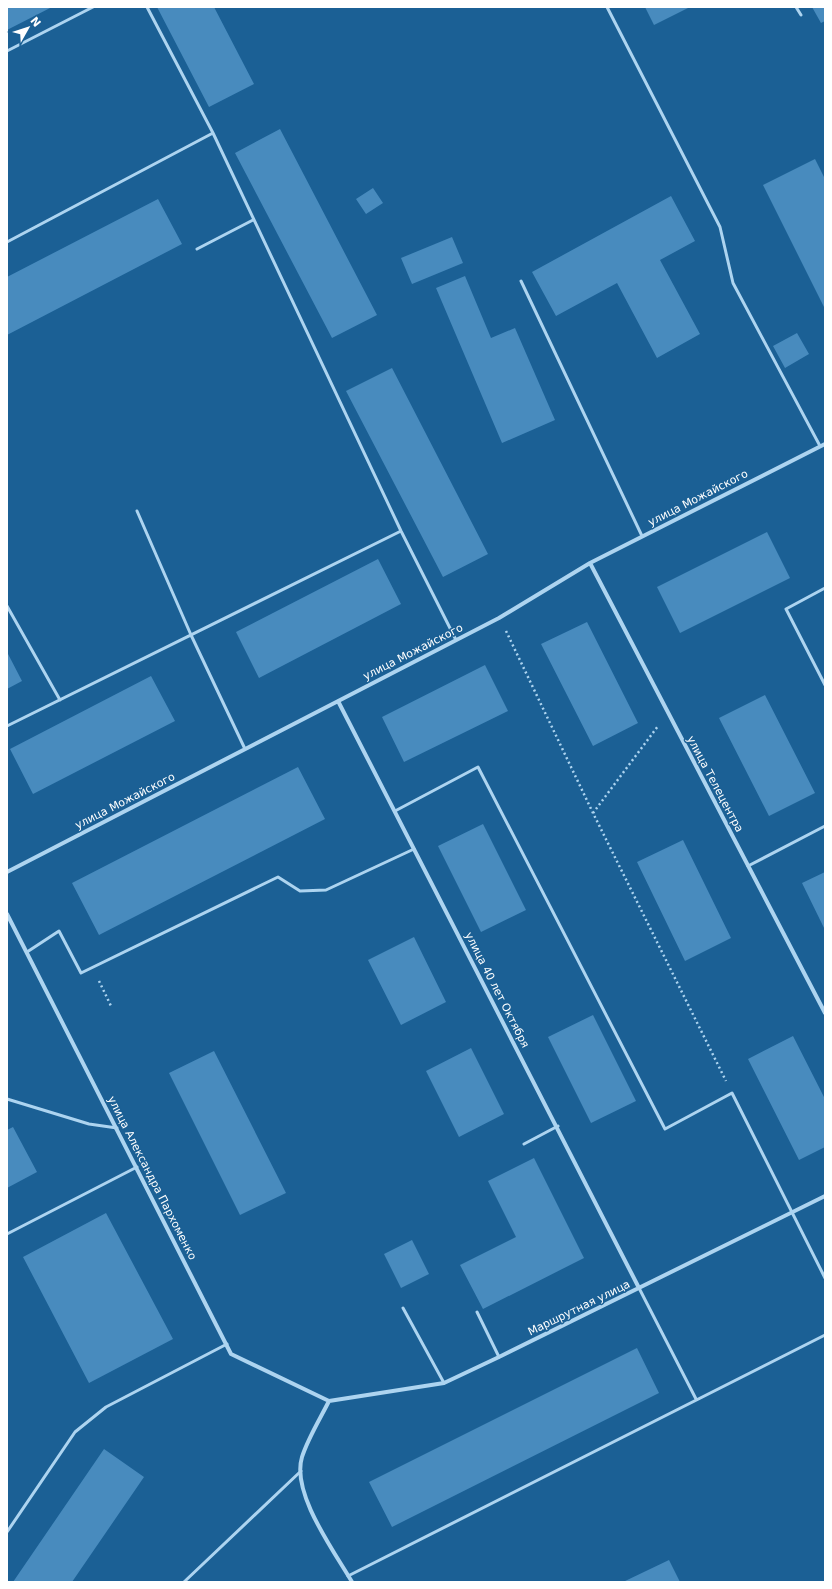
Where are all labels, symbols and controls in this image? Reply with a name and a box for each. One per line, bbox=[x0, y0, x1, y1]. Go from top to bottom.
north arrow bbox=[8, 8, 48, 48]
text: N bbox=[27, 14, 43, 30]
street label: улица Можайского bbox=[646, 467, 750, 529]
street label: улица Можайского bbox=[361, 621, 465, 683]
street label: улица Телецентра bbox=[684, 734, 746, 834]
street label: улица Можайского bbox=[73, 770, 177, 832]
street label: улица 40 лет Октября bbox=[462, 930, 532, 1050]
street label: улица Александра Пархоменко bbox=[105, 1094, 199, 1262]
street label: Маршрутная улица bbox=[526, 1278, 632, 1338]

